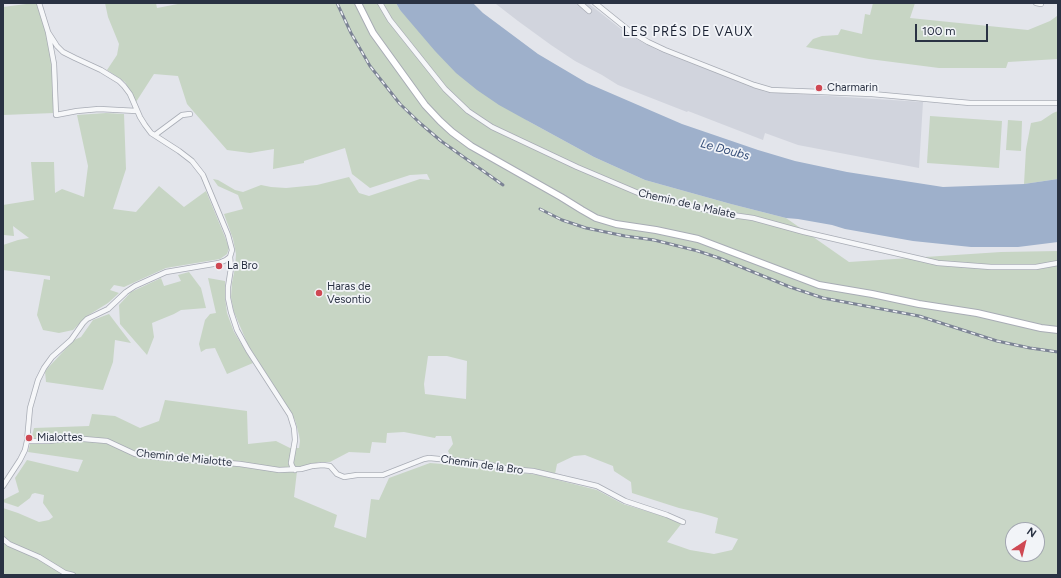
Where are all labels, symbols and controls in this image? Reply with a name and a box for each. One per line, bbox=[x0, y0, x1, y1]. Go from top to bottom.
scale bar bbox=[917, 16, 990, 42]
district label: LES PRÉS DE VAUX bbox=[623, 24, 753, 40]
text: 100 m bbox=[922, 24, 956, 38]
place label: Charmarin bbox=[827, 81, 878, 95]
marker: Charmarin bbox=[814, 83, 824, 93]
water label: Le Doubs bbox=[699, 137, 751, 163]
street label: Chemin de la Malate bbox=[637, 186, 737, 222]
place label: La Bro bbox=[227, 259, 258, 273]
marker: La Bro bbox=[214, 261, 224, 271]
place label: Haras de Vesontio bbox=[327, 280, 371, 306]
marker: Haras de Vesontio bbox=[314, 288, 324, 298]
place label: Mialottes bbox=[37, 431, 83, 445]
marker: Mialottes bbox=[24, 433, 34, 443]
street label: Chemin de Mialotte bbox=[135, 446, 233, 470]
street label: Chemin de la Bro bbox=[440, 453, 524, 477]
north arrow bbox=[1005, 522, 1045, 562]
text: N bbox=[1024, 525, 1039, 540]

